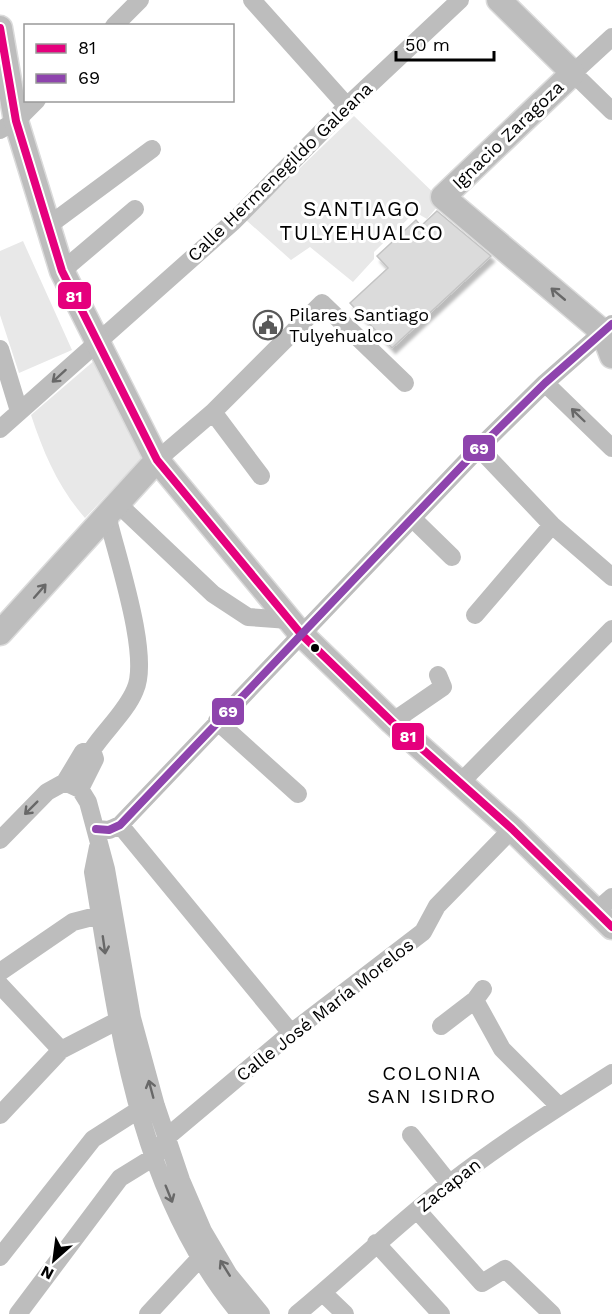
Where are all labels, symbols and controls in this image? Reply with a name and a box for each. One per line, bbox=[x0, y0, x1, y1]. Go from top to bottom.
legend bbox=[24, 24, 234, 102]
scale bar bbox=[396, 24, 494, 62]
text: 50 m bbox=[405, 34, 450, 55]
text: 81 bbox=[78, 37, 96, 58]
text: 69 bbox=[78, 67, 100, 88]
street label: Ignacio Zaragoza bbox=[448, 76, 568, 193]
street label: Calle Hermenegildo Galeana bbox=[183, 78, 376, 266]
district label: SANTIAGO TULYEHUALCO bbox=[279, 196, 445, 245]
line badge: 81 bbox=[57, 281, 92, 310]
text: 81 bbox=[66, 287, 82, 306]
one-way arrow bbox=[550, 288, 566, 301]
place label: Pilares Santiago Tulyehualco bbox=[289, 304, 429, 346]
public building icon: Pilares Santiago Tulyehualco bbox=[252, 309, 284, 341]
one-way arrow bbox=[51, 369, 66, 383]
one-way arrow bbox=[571, 408, 586, 422]
line badge: 69 bbox=[462, 434, 496, 462]
text: 69 bbox=[469, 439, 489, 458]
one-way arrow bbox=[33, 583, 47, 598]
unlabelled marker bbox=[309, 642, 321, 654]
line badge: 69 bbox=[211, 697, 245, 726]
text: 69 bbox=[218, 702, 238, 721]
line badge: 81 bbox=[391, 722, 425, 751]
text: 81 bbox=[400, 727, 416, 746]
one-way arrow bbox=[24, 801, 38, 816]
one-way arrow bbox=[99, 934, 110, 954]
street label: Calle José María Morelos bbox=[232, 934, 418, 1085]
district label: COLONIA SAN ISIDRO bbox=[367, 1061, 497, 1108]
one-way arrow bbox=[145, 1079, 156, 1098]
street label: Zacapan bbox=[413, 1153, 484, 1216]
one-way arrow bbox=[164, 1184, 175, 1203]
north arrow bbox=[24, 1230, 84, 1290]
one-way arrow bbox=[219, 1260, 231, 1277]
text: N bbox=[37, 1262, 57, 1284]

